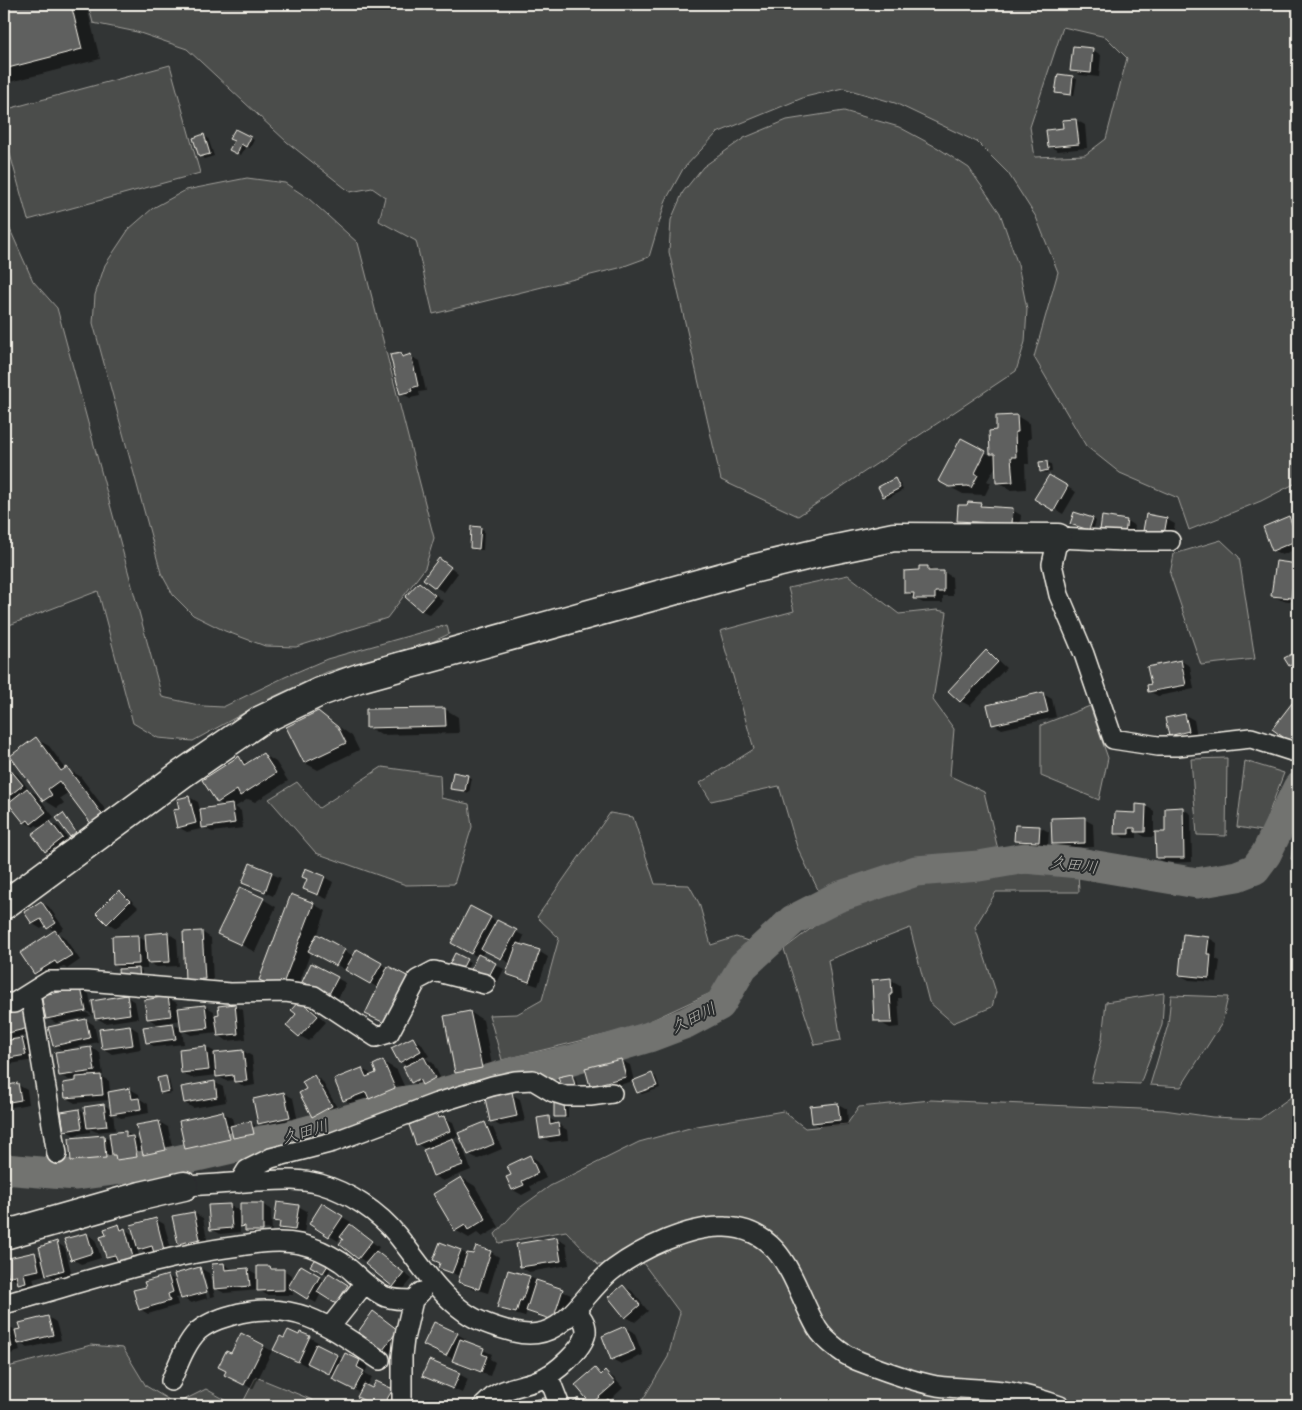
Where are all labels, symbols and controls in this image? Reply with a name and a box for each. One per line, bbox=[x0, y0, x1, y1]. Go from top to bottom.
water label: 久田川 bbox=[1049, 850, 1099, 878]
water label: 久田川 bbox=[667, 997, 719, 1037]
water label: 久田川 bbox=[279, 1114, 331, 1148]

